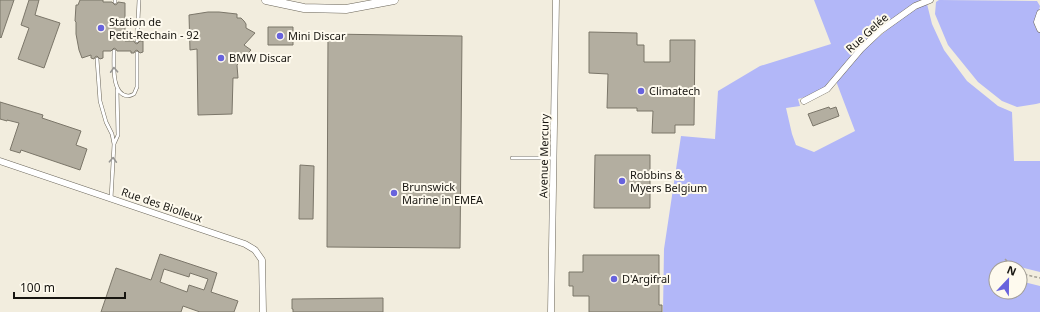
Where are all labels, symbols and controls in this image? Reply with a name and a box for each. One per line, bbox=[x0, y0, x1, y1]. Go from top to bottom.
street label: Rue Gelée bbox=[842, 10, 891, 56]
place label: Station de Petit-Rechain - 92 bbox=[109, 14, 199, 42]
marker: Station de Petit-Rechain - 92 bbox=[96, 23, 106, 33]
place label: Mini Discar bbox=[288, 28, 346, 43]
marker: Mini Discar bbox=[275, 31, 285, 41]
place label: BMW Discar bbox=[229, 50, 292, 65]
marker: BMW Discar bbox=[216, 53, 226, 63]
one-way arrow bbox=[110, 67, 119, 73]
place label: Climatech bbox=[649, 83, 700, 98]
marker: Climatech bbox=[636, 86, 646, 96]
street label: Avenue Mercury bbox=[535, 113, 552, 198]
one-way arrow bbox=[109, 157, 118, 163]
place label: Robbins & Myers Belgium bbox=[630, 167, 707, 195]
marker: Robbins & Myers Belgium bbox=[617, 176, 627, 186]
place label: Brunswick Marine in EMEA bbox=[402, 179, 484, 207]
street label: Rue des Biolleux bbox=[120, 184, 205, 226]
marker: Brunswick Marine in EMEA bbox=[389, 188, 399, 198]
north arrow bbox=[988, 260, 1028, 300]
text: N bbox=[1005, 262, 1019, 279]
place label: D'Argifral bbox=[622, 271, 670, 286]
scale bar bbox=[14, 274, 125, 300]
marker: D'Argifral bbox=[609, 274, 619, 284]
text: 100 m bbox=[20, 279, 55, 296]

